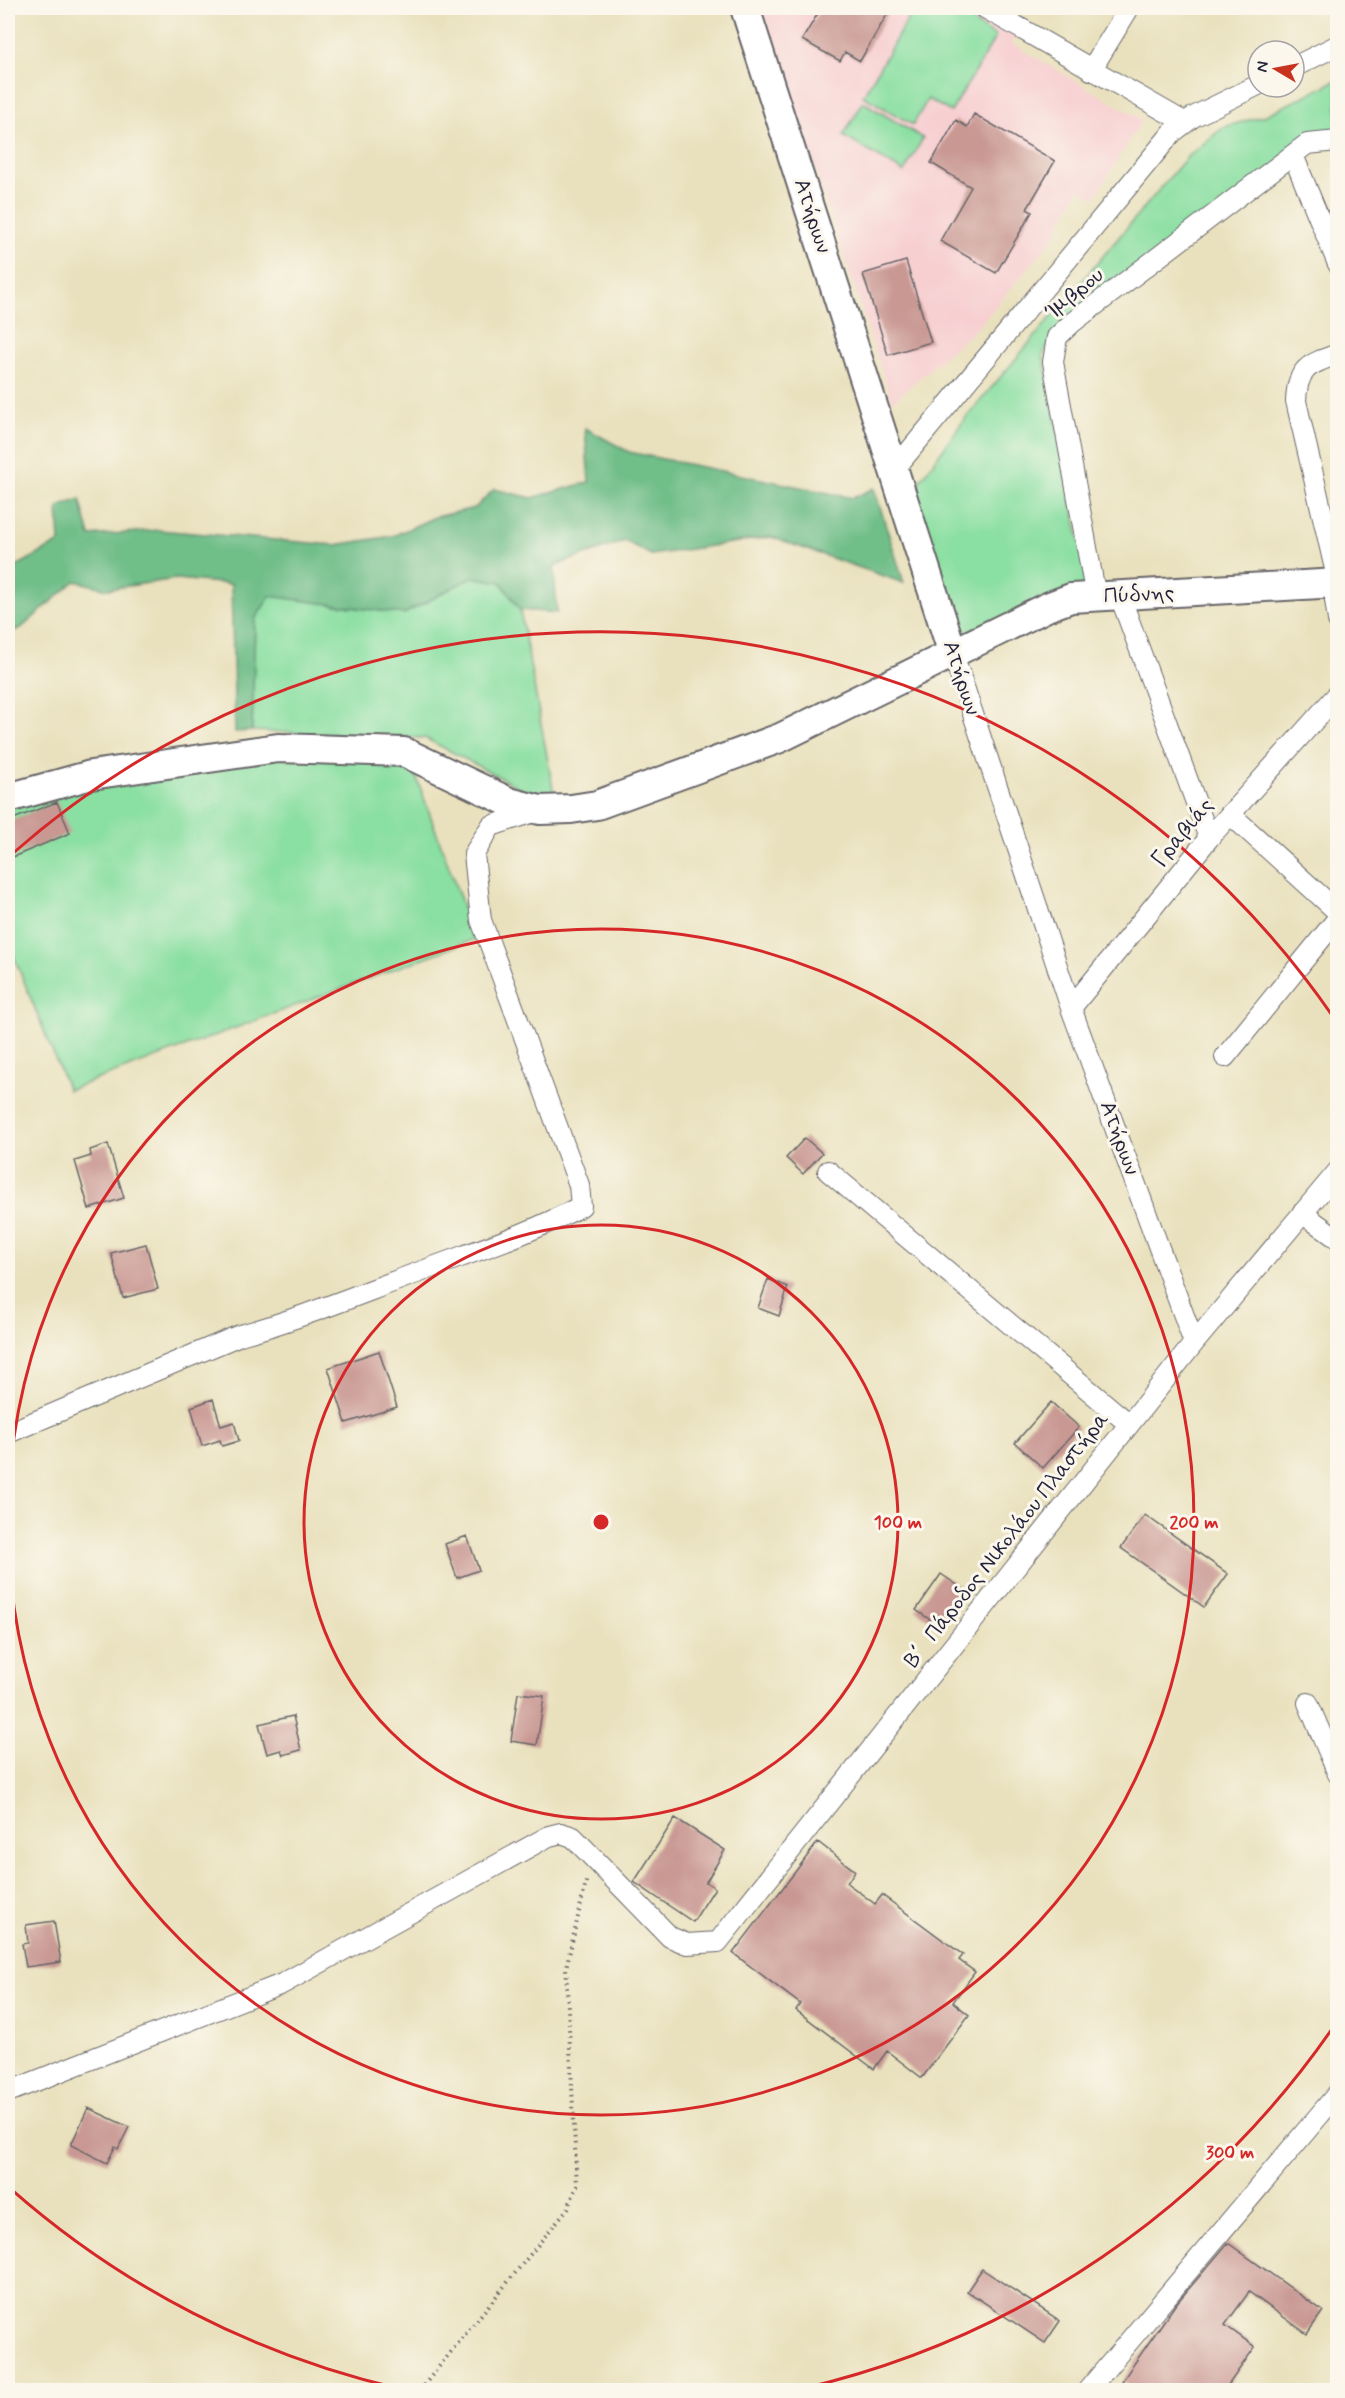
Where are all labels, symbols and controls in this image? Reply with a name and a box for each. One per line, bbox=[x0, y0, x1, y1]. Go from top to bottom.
north arrow bbox=[1246, 39, 1306, 99]
text: N bbox=[1251, 60, 1274, 74]
street label: Ατήρων bbox=[787, 175, 837, 257]
street label: Ίμβρου bbox=[1040, 261, 1110, 327]
street label: Πύδνης bbox=[1103, 579, 1175, 611]
street label: Ατήρων bbox=[936, 637, 986, 719]
street label: Γραβιάς bbox=[1146, 792, 1220, 874]
street label: Ατήρων bbox=[1093, 1097, 1145, 1179]
street label: Β΄ Πάροδος Νικολάου Πλαστήρα bbox=[898, 1406, 1116, 1674]
text: 100 m bbox=[874, 1511, 922, 1535]
text: 200 m bbox=[1169, 1511, 1219, 1535]
centre of rings bbox=[591, 1512, 611, 1532]
text: 300 m bbox=[1206, 2141, 1254, 2165]

